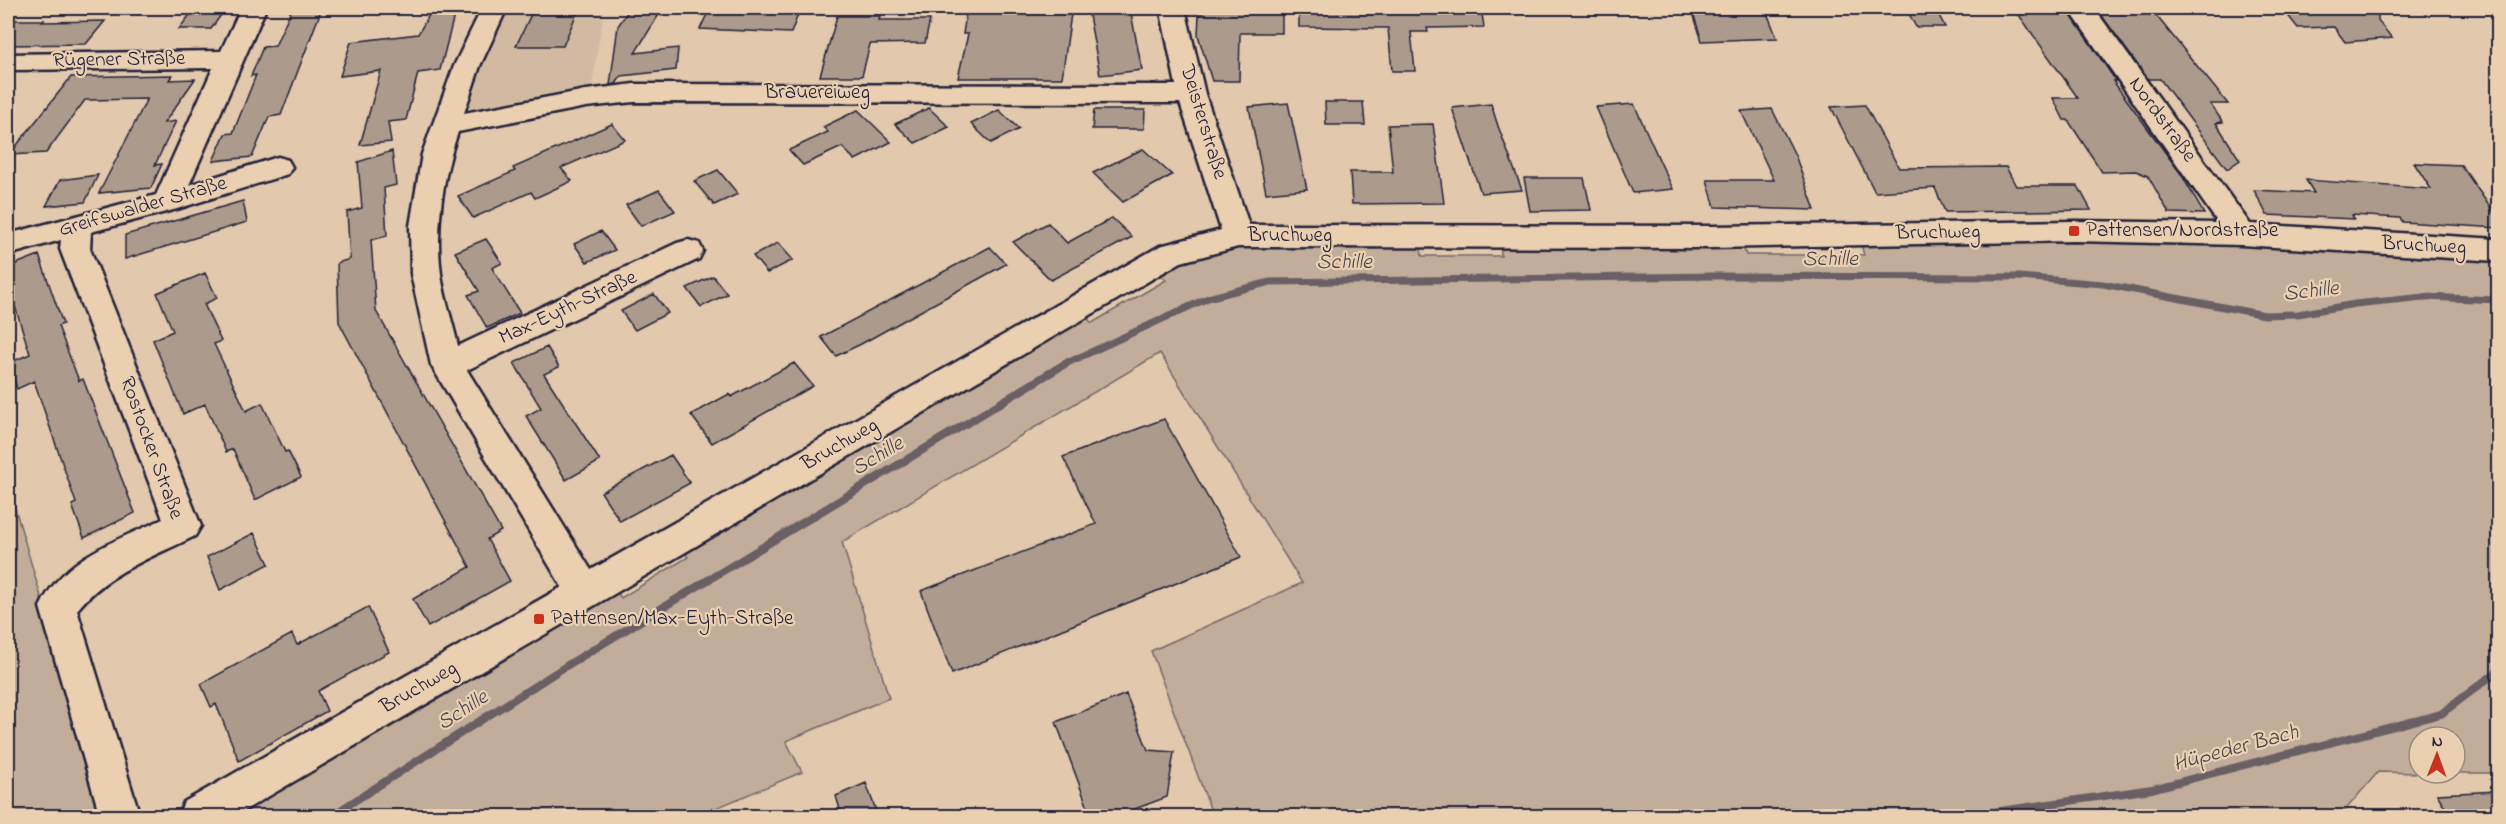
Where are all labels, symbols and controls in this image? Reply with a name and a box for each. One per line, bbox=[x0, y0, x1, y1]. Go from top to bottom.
street label: Rügener Straße bbox=[52, 44, 186, 78]
street label: Deisterstraße bbox=[1171, 60, 1235, 183]
street label: Nordstraße bbox=[2121, 71, 2204, 169]
street label: Brauereiweg bbox=[763, 78, 870, 110]
street label: Greifswalder Straße bbox=[55, 168, 231, 245]
place label: Pattensen/Nordstraße bbox=[2086, 216, 2279, 246]
street label: Bruchweg bbox=[1894, 217, 1981, 251]
street label: Bruchweg bbox=[1247, 221, 1332, 253]
marker: Pattensen/Nordstraße bbox=[2067, 224, 2081, 238]
street label: Bruchweg bbox=[2380, 229, 2467, 265]
water label: Schille bbox=[1802, 244, 1859, 276]
water label: Schille bbox=[1316, 247, 1373, 279]
street label: Max-Eyth-Straße bbox=[494, 263, 643, 355]
water label: Schille bbox=[2282, 273, 2341, 311]
street label: Rostocker Straße bbox=[111, 373, 191, 524]
street label: Bruchweg bbox=[795, 411, 885, 481]
water label: Schille bbox=[846, 428, 911, 485]
place label: Pattensen/Max-Eyth-Straße bbox=[551, 604, 794, 636]
marker: Pattensen/Max-Eyth-Straße bbox=[532, 612, 546, 626]
street label: Bruchweg bbox=[374, 654, 464, 724]
water label: Schille bbox=[431, 682, 496, 740]
water label: Hüpeder Bach bbox=[2170, 717, 2303, 781]
north arrow bbox=[2407, 725, 2467, 785]
text: N bbox=[2432, 730, 2443, 754]

